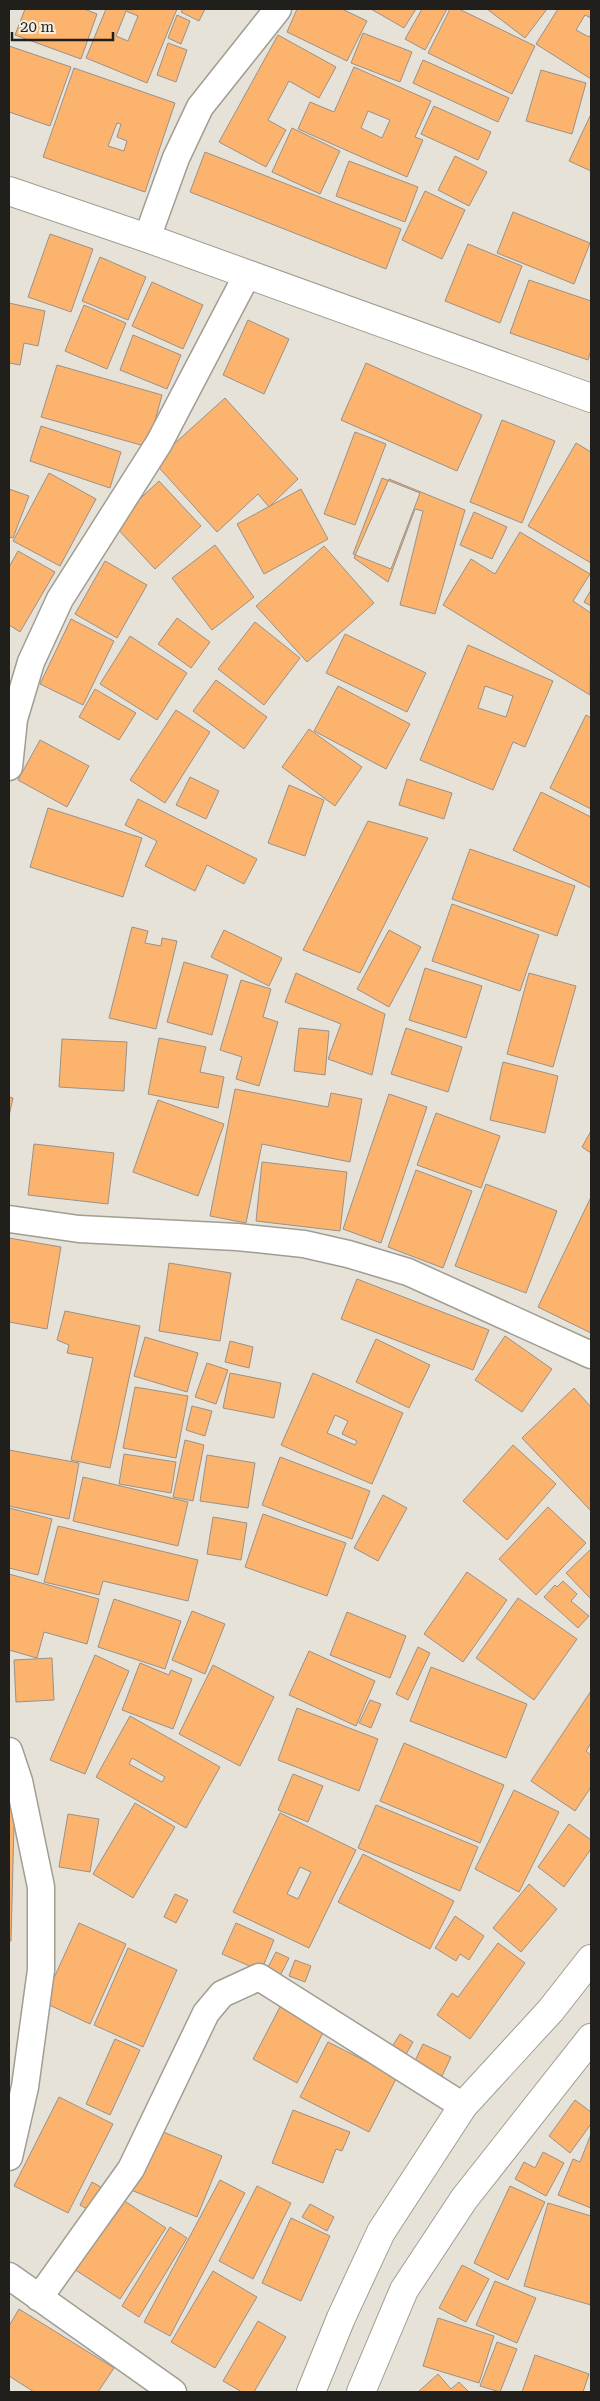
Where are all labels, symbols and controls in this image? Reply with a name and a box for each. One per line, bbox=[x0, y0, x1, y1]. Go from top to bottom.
scale bar bbox=[12, 10, 114, 42]
text: 20 m bbox=[20, 18, 55, 36]

